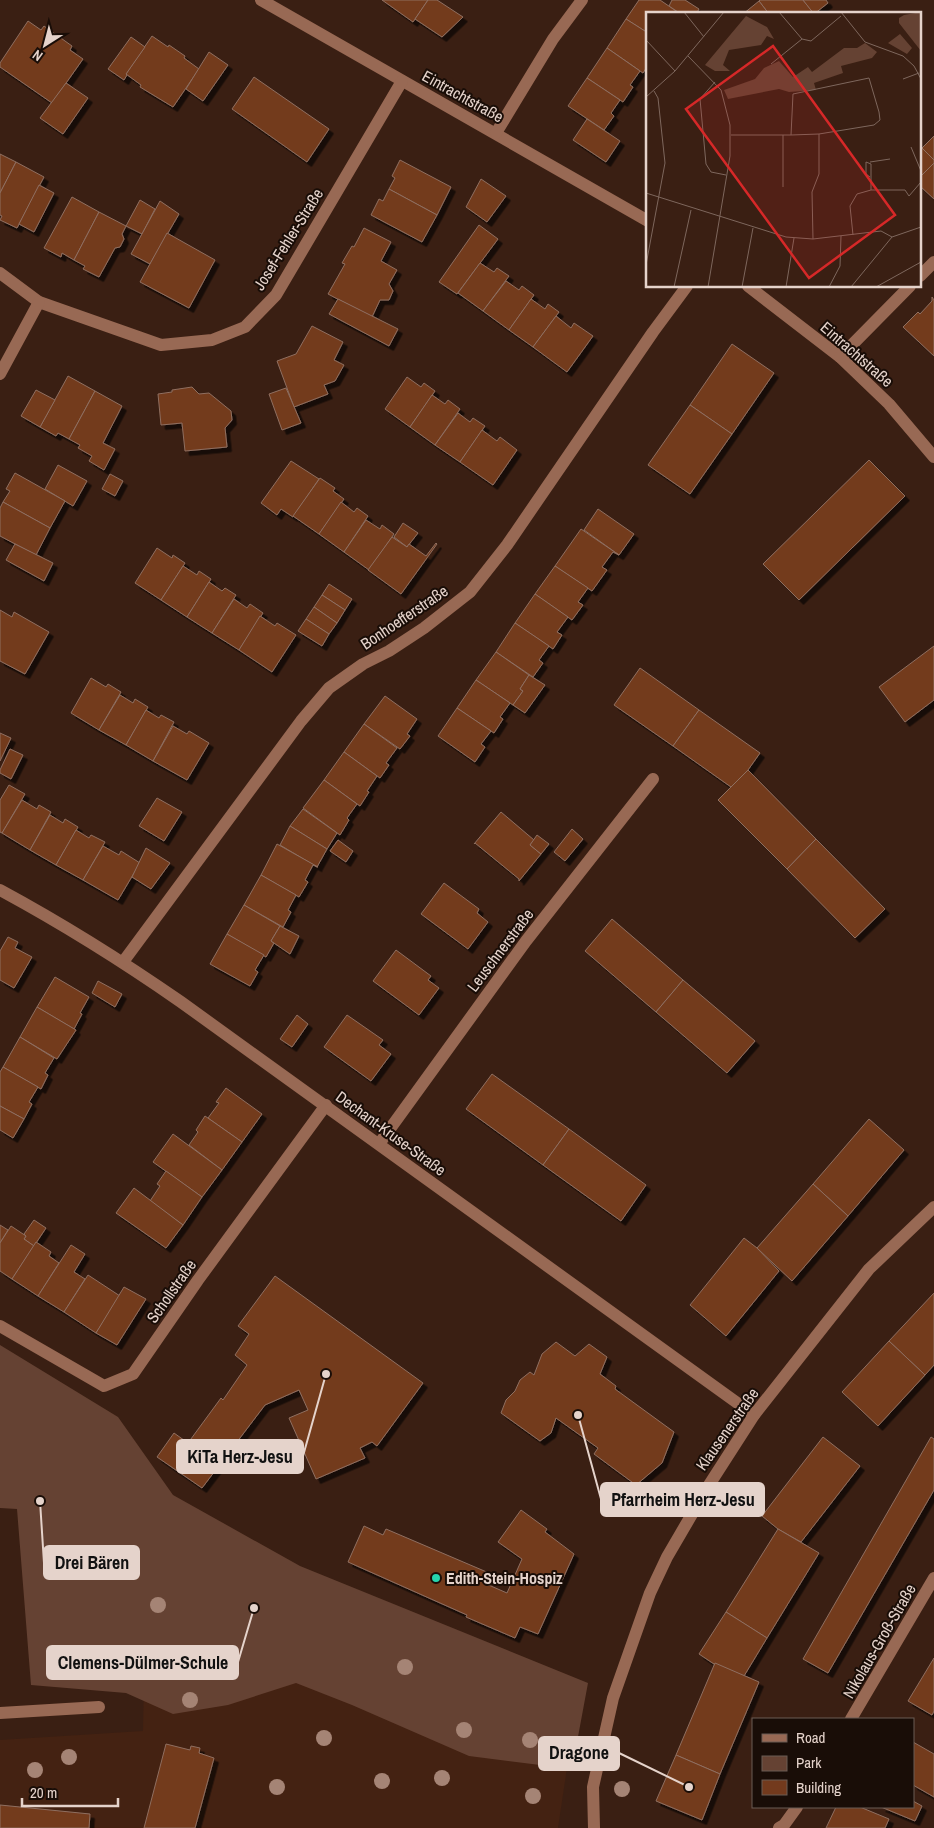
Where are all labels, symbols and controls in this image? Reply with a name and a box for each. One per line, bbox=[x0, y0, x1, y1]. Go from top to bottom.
inset map bbox=[646, 12, 922, 288]
north arrow bbox=[20, 20, 70, 70]
text: N bbox=[29, 46, 46, 65]
street label: Eintrachtstraße bbox=[418, 65, 508, 127]
street label: Josef-Fehler-Straße bbox=[248, 184, 328, 294]
street label: Eintrachtstraße bbox=[816, 316, 898, 392]
street label: Bonhoefferstraße bbox=[356, 580, 452, 654]
street label: Leuschnerstraße bbox=[462, 904, 538, 996]
street label: Dechant-Kruse-Straße bbox=[331, 1086, 451, 1180]
street label: Schollstraße bbox=[141, 1255, 201, 1327]
street label: Klausenerstraße bbox=[690, 1383, 764, 1475]
callout: KiTa Herz-Jesu bbox=[177, 1440, 303, 1473]
text: KiTa Herz-Jesu bbox=[187, 1444, 293, 1469]
callout: Pfarrheim Herz-Jesu bbox=[601, 1483, 764, 1516]
text: Pfarrheim Herz-Jesu bbox=[611, 1487, 755, 1512]
callout: Drei Bären bbox=[44, 1546, 139, 1579]
text: Drei Bären bbox=[55, 1550, 129, 1575]
place label: Edith-Stein-Hospiz bbox=[446, 1567, 563, 1589]
marker: Edith-Stein-Hospiz bbox=[430, 1572, 442, 1584]
street label: Nikolaus-Groß-Straße bbox=[837, 1580, 921, 1702]
callout: Clemens-Dülmer-Schule bbox=[47, 1646, 238, 1679]
text: Clemens-Dülmer-Schule bbox=[58, 1650, 228, 1675]
legend bbox=[752, 1718, 914, 1808]
text: Road bbox=[796, 1727, 825, 1748]
callout: Dragone bbox=[539, 1737, 619, 1770]
text: Dragone bbox=[549, 1740, 609, 1765]
text: Park bbox=[796, 1752, 822, 1773]
scale bar bbox=[22, 1776, 119, 1808]
text: Building bbox=[796, 1777, 841, 1798]
text: 20 m bbox=[30, 1782, 57, 1803]

